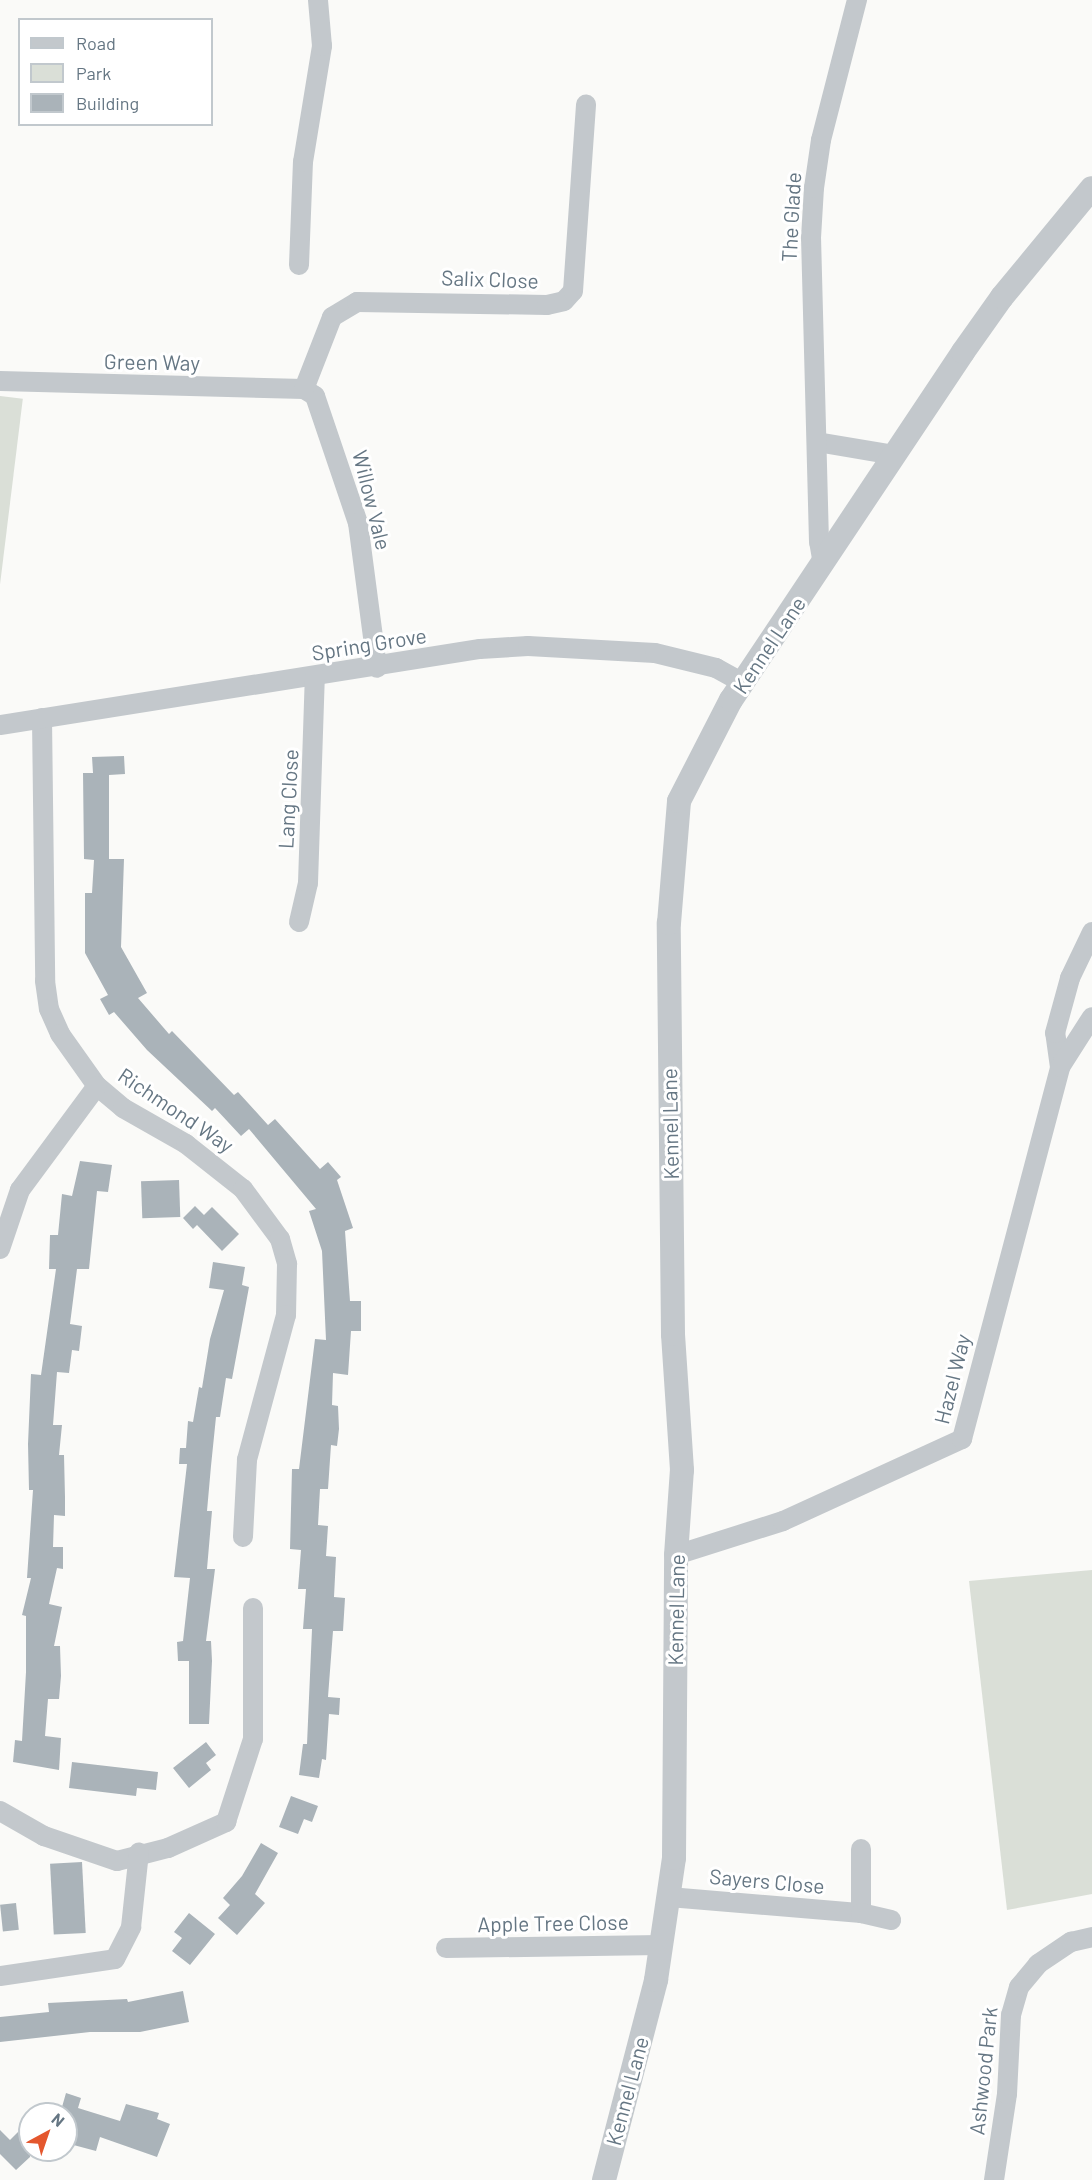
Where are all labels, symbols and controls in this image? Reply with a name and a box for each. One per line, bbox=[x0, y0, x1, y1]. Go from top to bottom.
legend bbox=[18, 18, 213, 126]
text: Road bbox=[76, 32, 116, 54]
text: Park bbox=[76, 62, 111, 84]
text: Building bbox=[76, 92, 139, 114]
street label: The Glade bbox=[776, 172, 806, 262]
street label: Salix Close bbox=[441, 265, 539, 293]
street label: Green Way bbox=[104, 349, 200, 375]
street label: Willow Vale bbox=[347, 447, 397, 553]
street label: Kennel Lane bbox=[727, 592, 811, 698]
street label: Spring Grove bbox=[310, 622, 428, 666]
street label: Lang Close bbox=[273, 749, 303, 849]
street label: Richmond Way bbox=[114, 1062, 238, 1158]
street label: Kennel Lane bbox=[656, 1068, 684, 1180]
street label: Hazel Way bbox=[929, 1331, 975, 1427]
street label: Kennel Lane bbox=[662, 1554, 690, 1666]
street label: Sayers Close bbox=[708, 1863, 826, 1899]
street label: Apple Tree Close bbox=[477, 1909, 629, 1937]
street label: Ashwood Park bbox=[964, 2006, 1002, 2136]
street label: Kennel Lane bbox=[600, 2034, 654, 2148]
north arrow bbox=[18, 2102, 78, 2162]
text: N bbox=[48, 2109, 69, 2130]

